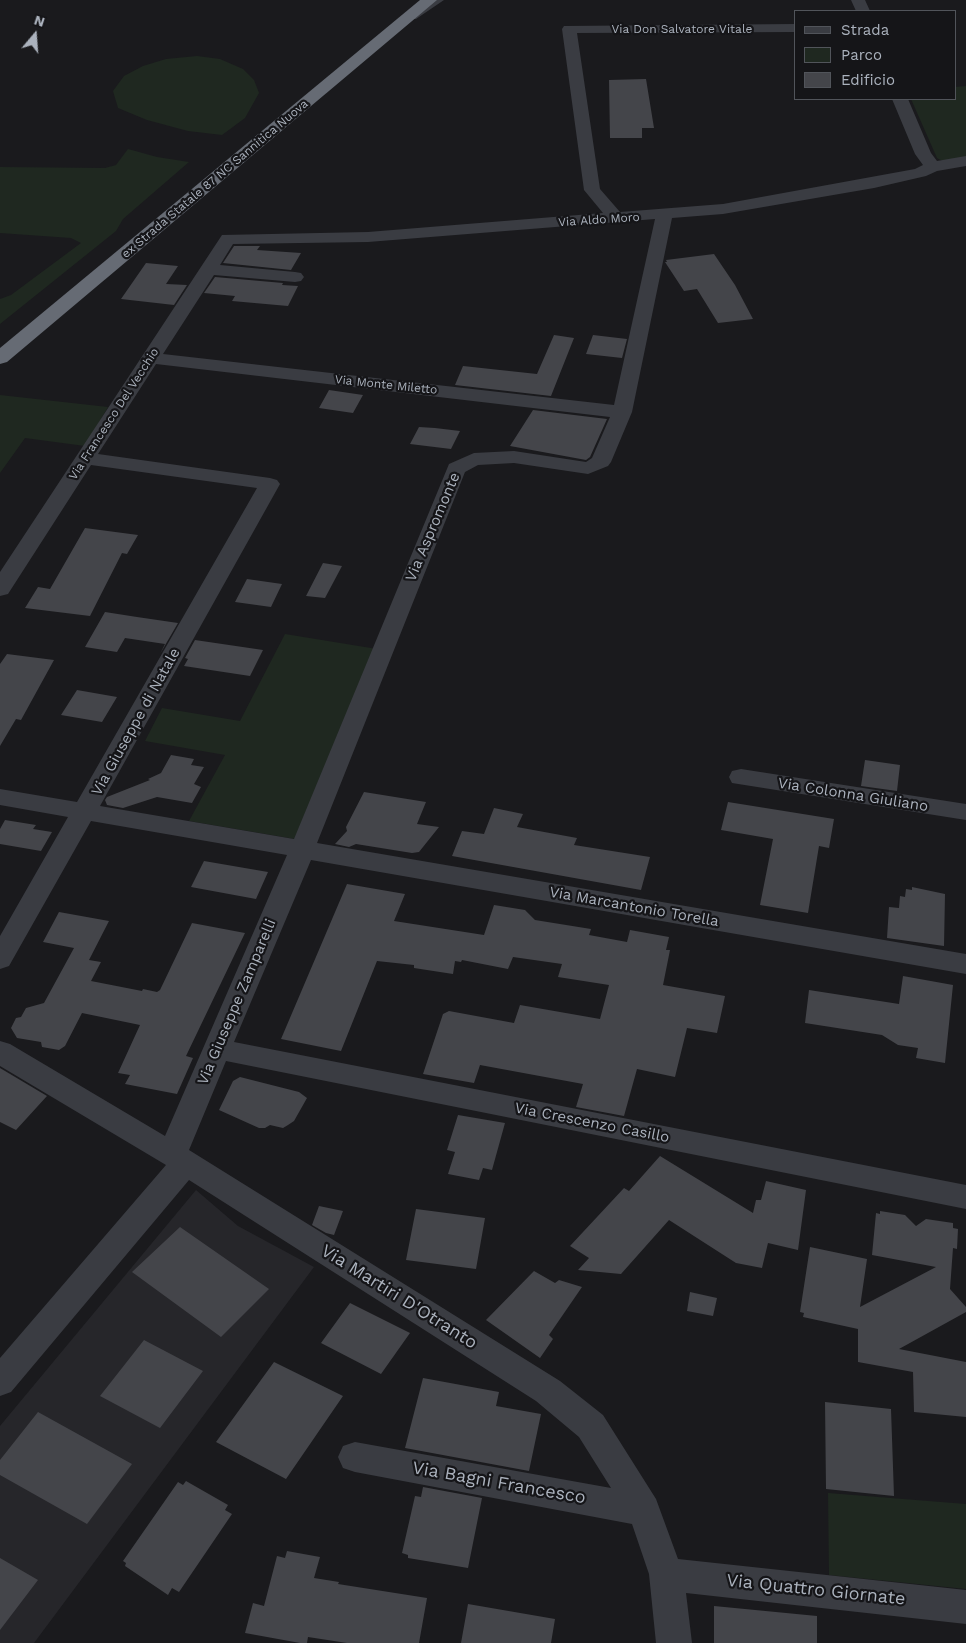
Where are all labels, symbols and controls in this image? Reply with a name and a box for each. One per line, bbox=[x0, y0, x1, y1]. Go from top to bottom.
north arrow bbox=[10, 10, 60, 60]
legend bbox=[794, 10, 956, 100]
text: N bbox=[32, 12, 47, 30]
text: Strada bbox=[841, 21, 889, 39]
street label: Via Don Salvatore Vitale bbox=[612, 22, 752, 36]
text: Parco bbox=[841, 46, 882, 64]
text: Edificio bbox=[841, 71, 895, 89]
street label: ex Strada Statale 87 NC Sannitica Nuova bbox=[119, 97, 311, 261]
street label: Via Aldo Moro bbox=[558, 210, 640, 230]
street label: Via Francesco Del Vecchio bbox=[66, 345, 162, 483]
street label: Via Monte Miletto bbox=[334, 372, 438, 398]
street label: Via Aspromonte bbox=[402, 470, 464, 584]
street label: Via Giuseppe di Natale bbox=[88, 645, 184, 799]
street label: Via Colonna Giuliano bbox=[777, 774, 929, 816]
street label: Via Marcantonio Torella bbox=[548, 883, 720, 931]
street label: Via Giuseppe Zamparelli bbox=[194, 916, 280, 1088]
street label: Via Crescenzo Casillo bbox=[513, 1099, 671, 1147]
street label: Via Martiri D'Otranto bbox=[317, 1240, 481, 1354]
street label: Via Bagni Francesco bbox=[411, 1457, 587, 1509]
street label: Via Quattro Giornate bbox=[725, 1570, 907, 1610]

